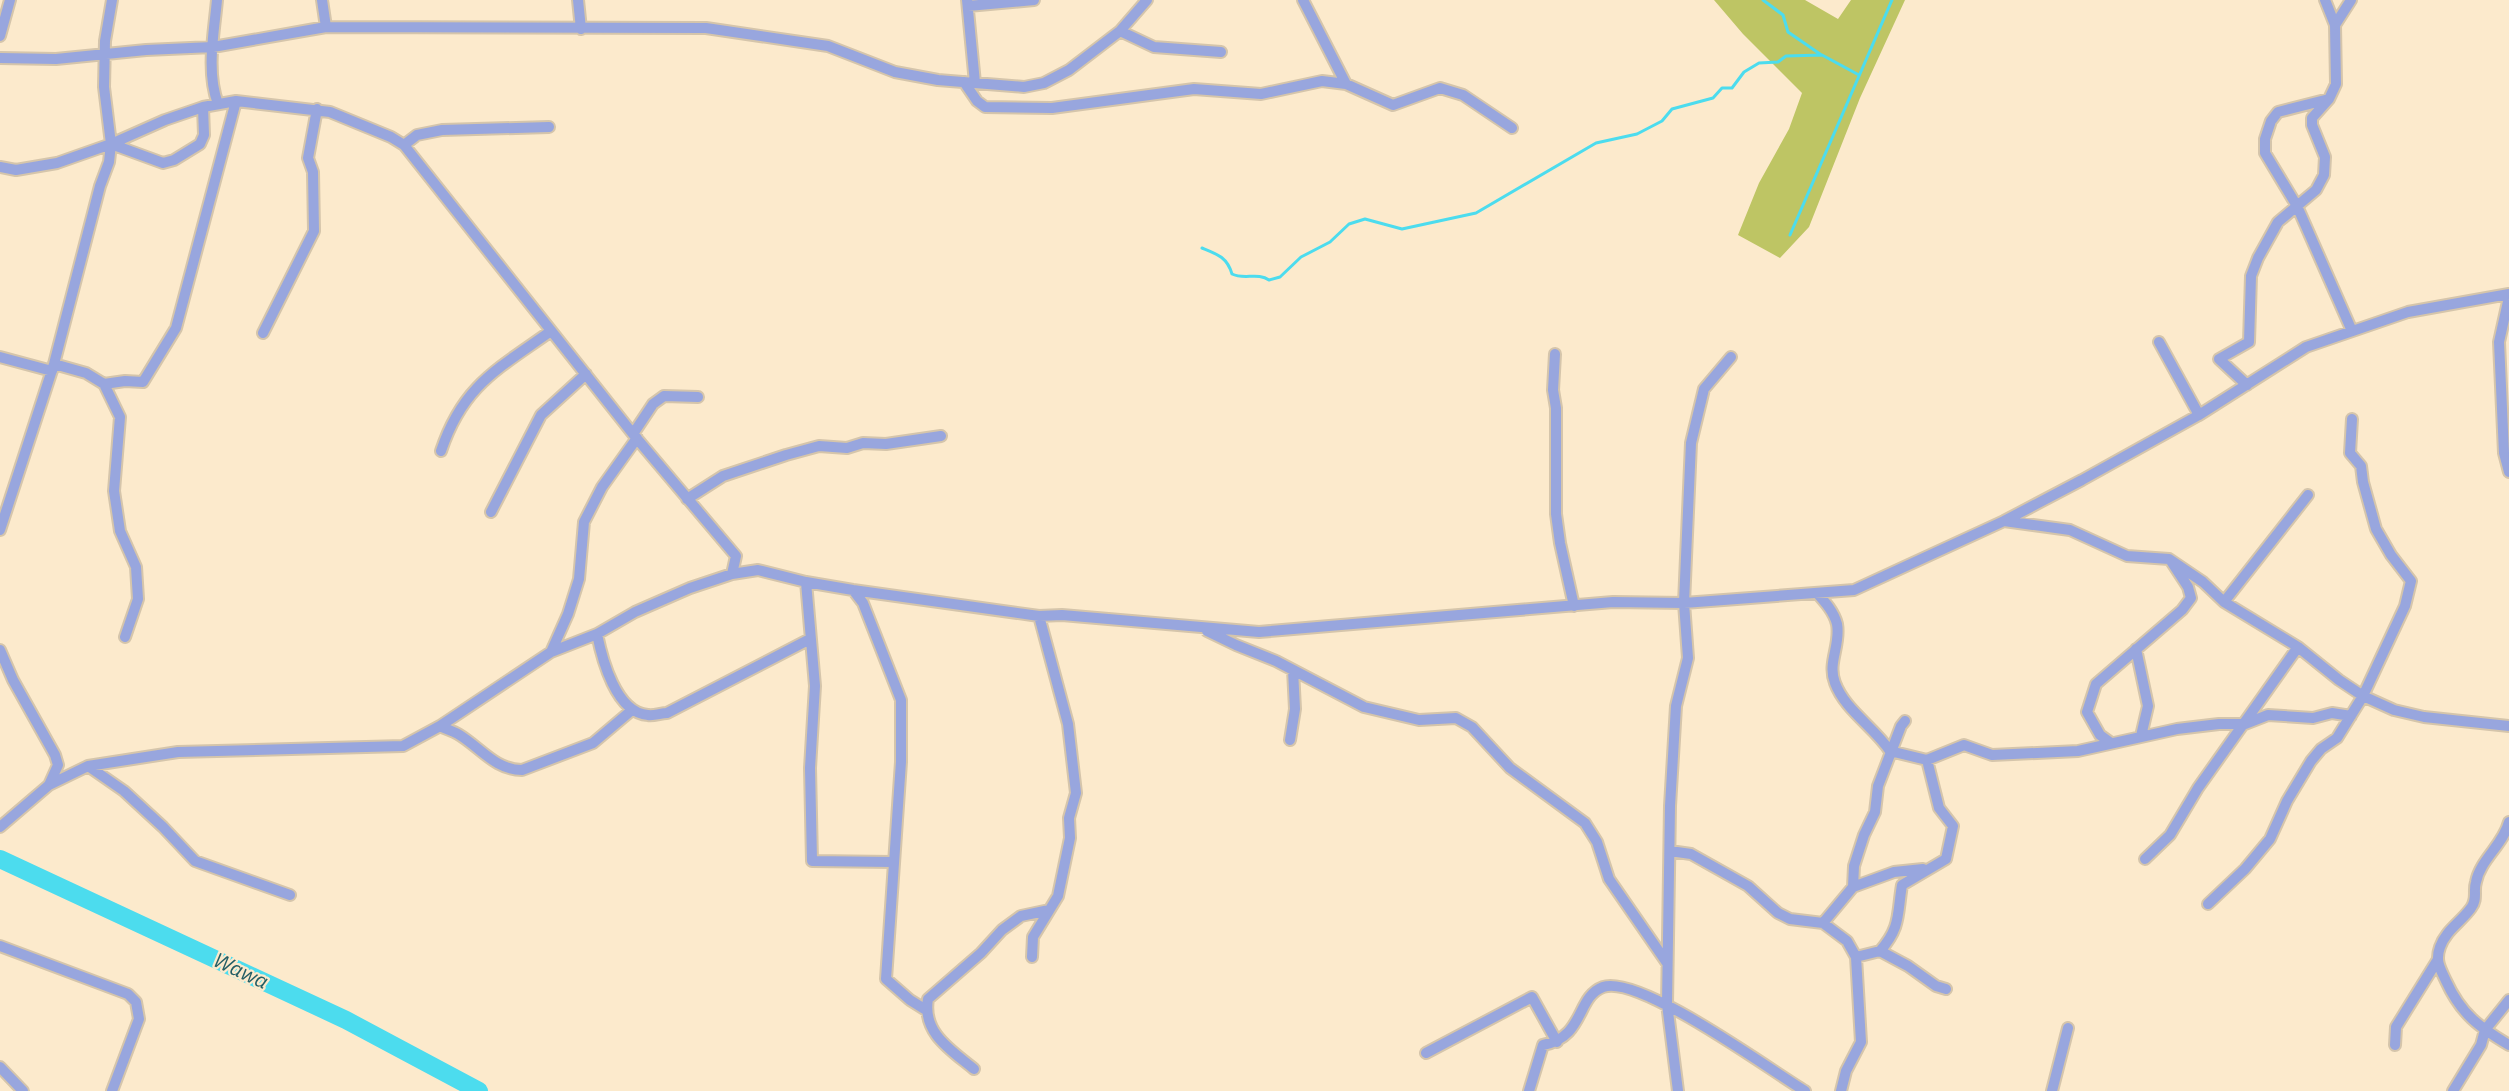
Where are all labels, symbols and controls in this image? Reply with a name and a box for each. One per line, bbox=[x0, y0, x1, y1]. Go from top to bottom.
water label: Wawa bbox=[209, 945, 273, 995]

